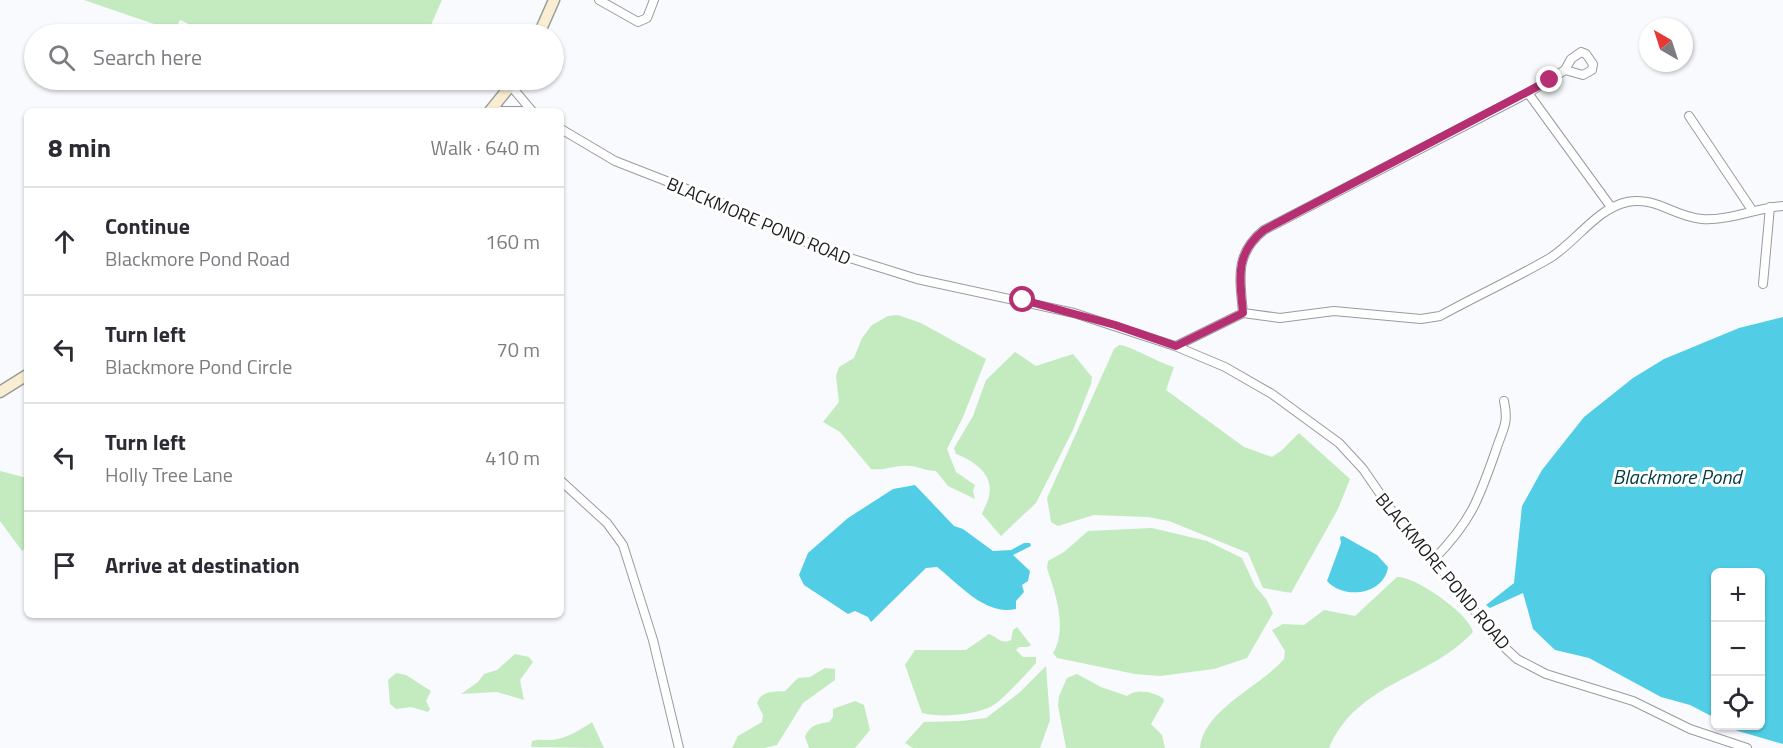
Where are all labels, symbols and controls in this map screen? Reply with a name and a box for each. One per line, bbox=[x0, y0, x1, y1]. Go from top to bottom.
north arrow bbox=[1639, 18, 1693, 72]
search box bbox=[24, 24, 564, 90]
text: Search here bbox=[93, 40, 202, 74]
icon: search bbox=[45, 41, 78, 74]
route end bbox=[1536, 66, 1562, 92]
text: 8 min bbox=[48, 128, 111, 167]
text: Walk · 640 m bbox=[431, 132, 540, 163]
street label: BLACKMORE POND ROAD bbox=[663, 170, 855, 272]
text: Continue bbox=[105, 209, 190, 243]
icon: ahead bbox=[48, 225, 81, 258]
text: 160 m bbox=[485, 226, 540, 257]
text: Blackmore Pond Road bbox=[105, 243, 290, 274]
route start bbox=[1009, 286, 1035, 312]
text: Turn left bbox=[105, 317, 186, 351]
icon: left bbox=[48, 333, 81, 366]
text: 70 m bbox=[496, 334, 540, 365]
text: Blackmore Pond Circle bbox=[105, 351, 292, 382]
text: Turn left bbox=[105, 425, 186, 459]
icon: left bbox=[48, 441, 81, 474]
text: 410 m bbox=[485, 442, 540, 473]
text: Holly Tree Lane bbox=[105, 459, 233, 490]
water label: Blackmore Pond bbox=[1613, 461, 1743, 492]
street label: BLACKMORE POND ROAD bbox=[1369, 487, 1517, 655]
text: Arrive at destination bbox=[105, 548, 300, 582]
icon: arrive bbox=[48, 549, 81, 582]
map controls bbox=[1711, 568, 1765, 730]
button: + bbox=[1711, 568, 1765, 622]
button: − bbox=[1711, 622, 1765, 676]
button: locate bbox=[1711, 676, 1765, 730]

